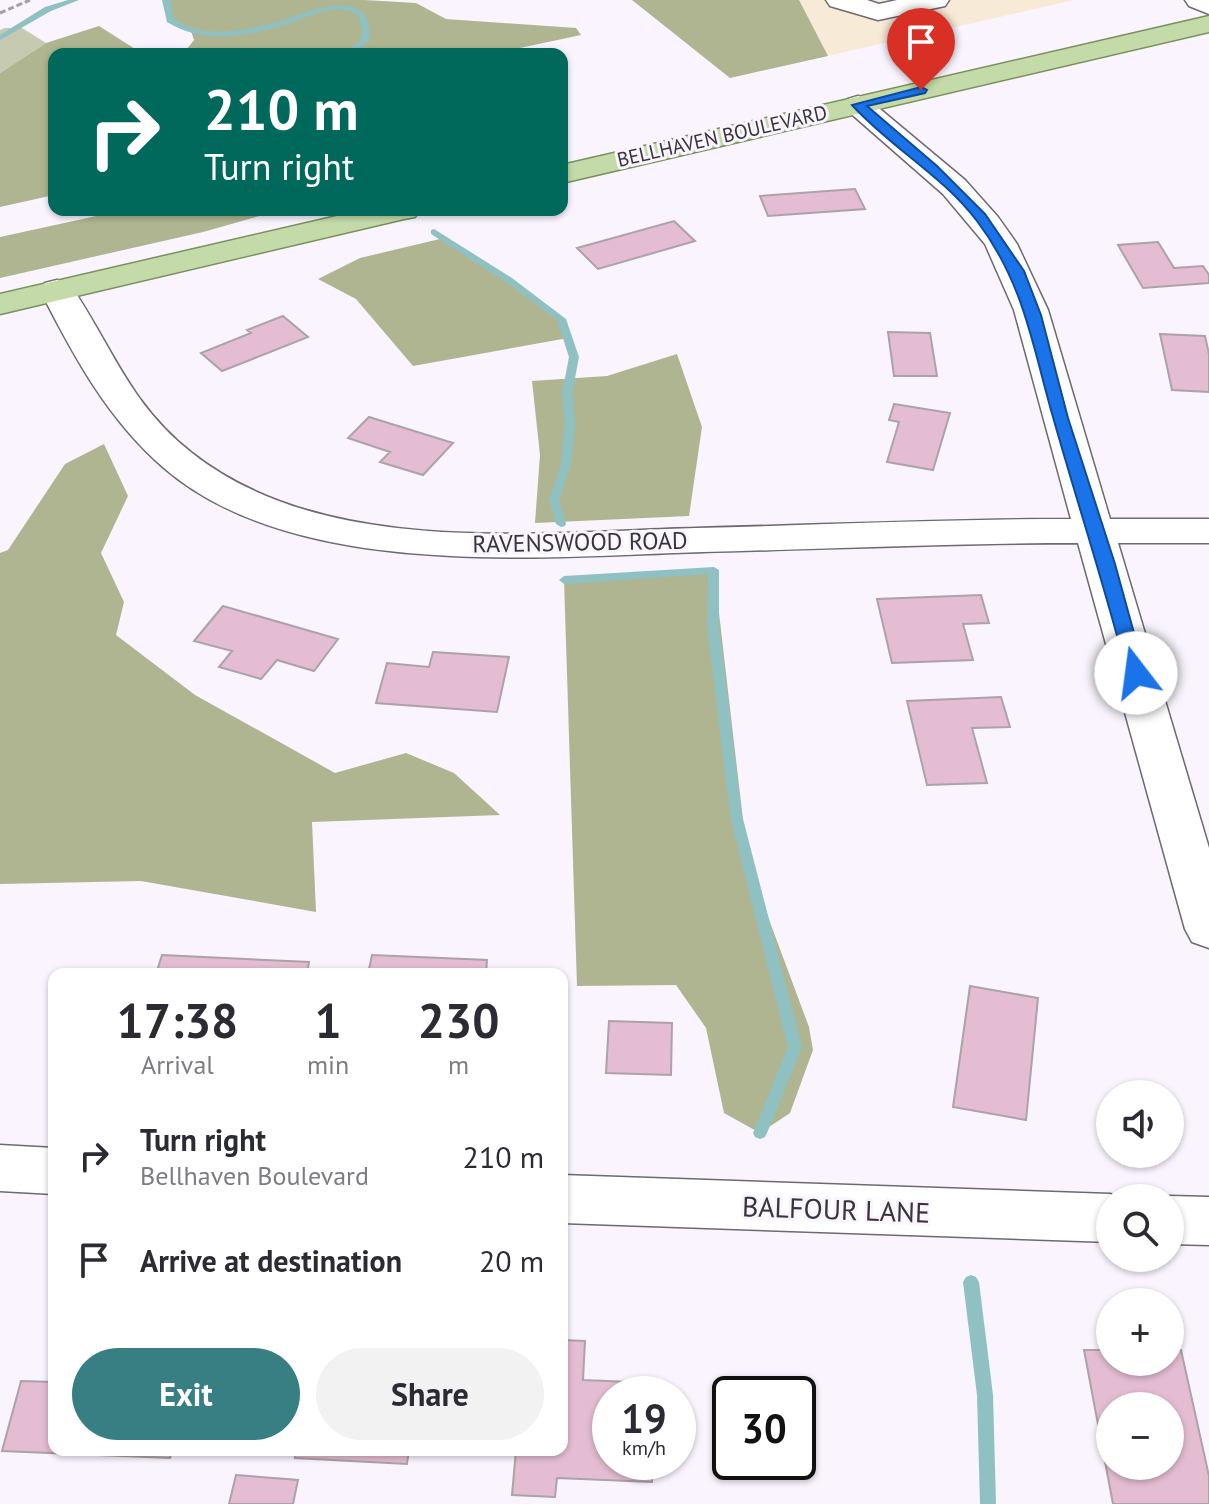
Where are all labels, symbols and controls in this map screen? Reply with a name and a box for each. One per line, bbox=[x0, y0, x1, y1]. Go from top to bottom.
pin bbox=[887, 8, 955, 90]
icon: arrive bbox=[899, 20, 943, 64]
text: 210 m bbox=[204, 73, 359, 145]
icon: right bbox=[72, 80, 176, 184]
street label: BELLHAVEN BOULEVARD bbox=[614, 99, 830, 173]
text: Turn right bbox=[204, 143, 354, 190]
street label: RAVENSWOOD ROAD bbox=[472, 525, 688, 559]
position arrow bbox=[1094, 631, 1178, 715]
text: 17:38 bbox=[117, 989, 238, 1051]
text: 1 bbox=[314, 989, 342, 1051]
text: 230 bbox=[418, 989, 499, 1051]
text: Arrival bbox=[141, 1048, 214, 1081]
text: min bbox=[307, 1048, 349, 1081]
text: m bbox=[448, 1048, 469, 1081]
map controls bbox=[1096, 1080, 1184, 1480]
button: sound bbox=[1096, 1080, 1184, 1168]
text: Turn right bbox=[140, 1120, 266, 1159]
icon: right bbox=[72, 1134, 116, 1178]
text: 210 m bbox=[463, 1137, 544, 1176]
text: Bellhaven Boulevard bbox=[140, 1159, 369, 1192]
button: search bbox=[1096, 1184, 1184, 1272]
street label: BALFOUR LANE bbox=[741, 1187, 931, 1231]
icon: arrive bbox=[72, 1238, 116, 1282]
text: Arrive at destination bbox=[140, 1241, 402, 1280]
text: 20 m bbox=[479, 1241, 544, 1280]
button: + bbox=[1096, 1288, 1184, 1376]
button: Exit bbox=[72, 1348, 300, 1440]
button: Share bbox=[316, 1348, 544, 1440]
speed limit sign: 30 bbox=[712, 1376, 816, 1480]
text: 19 bbox=[621, 1392, 667, 1444]
button: − bbox=[1096, 1392, 1184, 1480]
text: km/h bbox=[622, 1435, 666, 1461]

